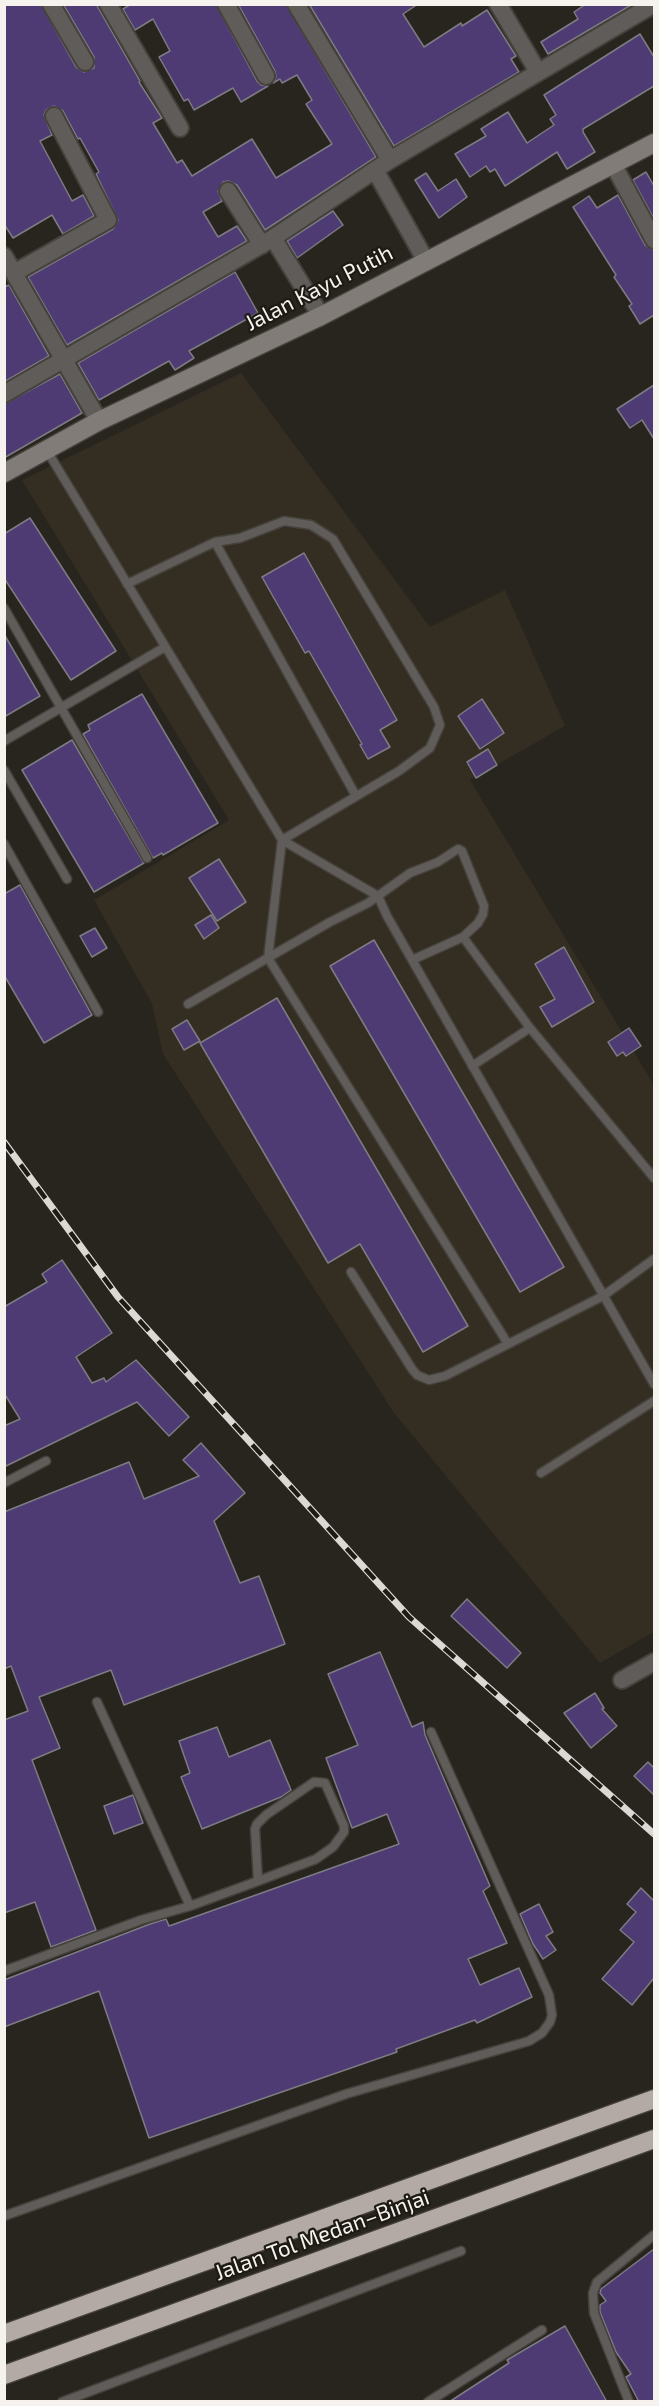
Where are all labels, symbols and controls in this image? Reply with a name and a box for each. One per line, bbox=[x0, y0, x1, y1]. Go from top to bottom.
street label: Jalan Kayu Putih bbox=[241, 239, 397, 337]
street label: Jalan Tol Medan–Binjai bbox=[211, 2184, 433, 2286]

